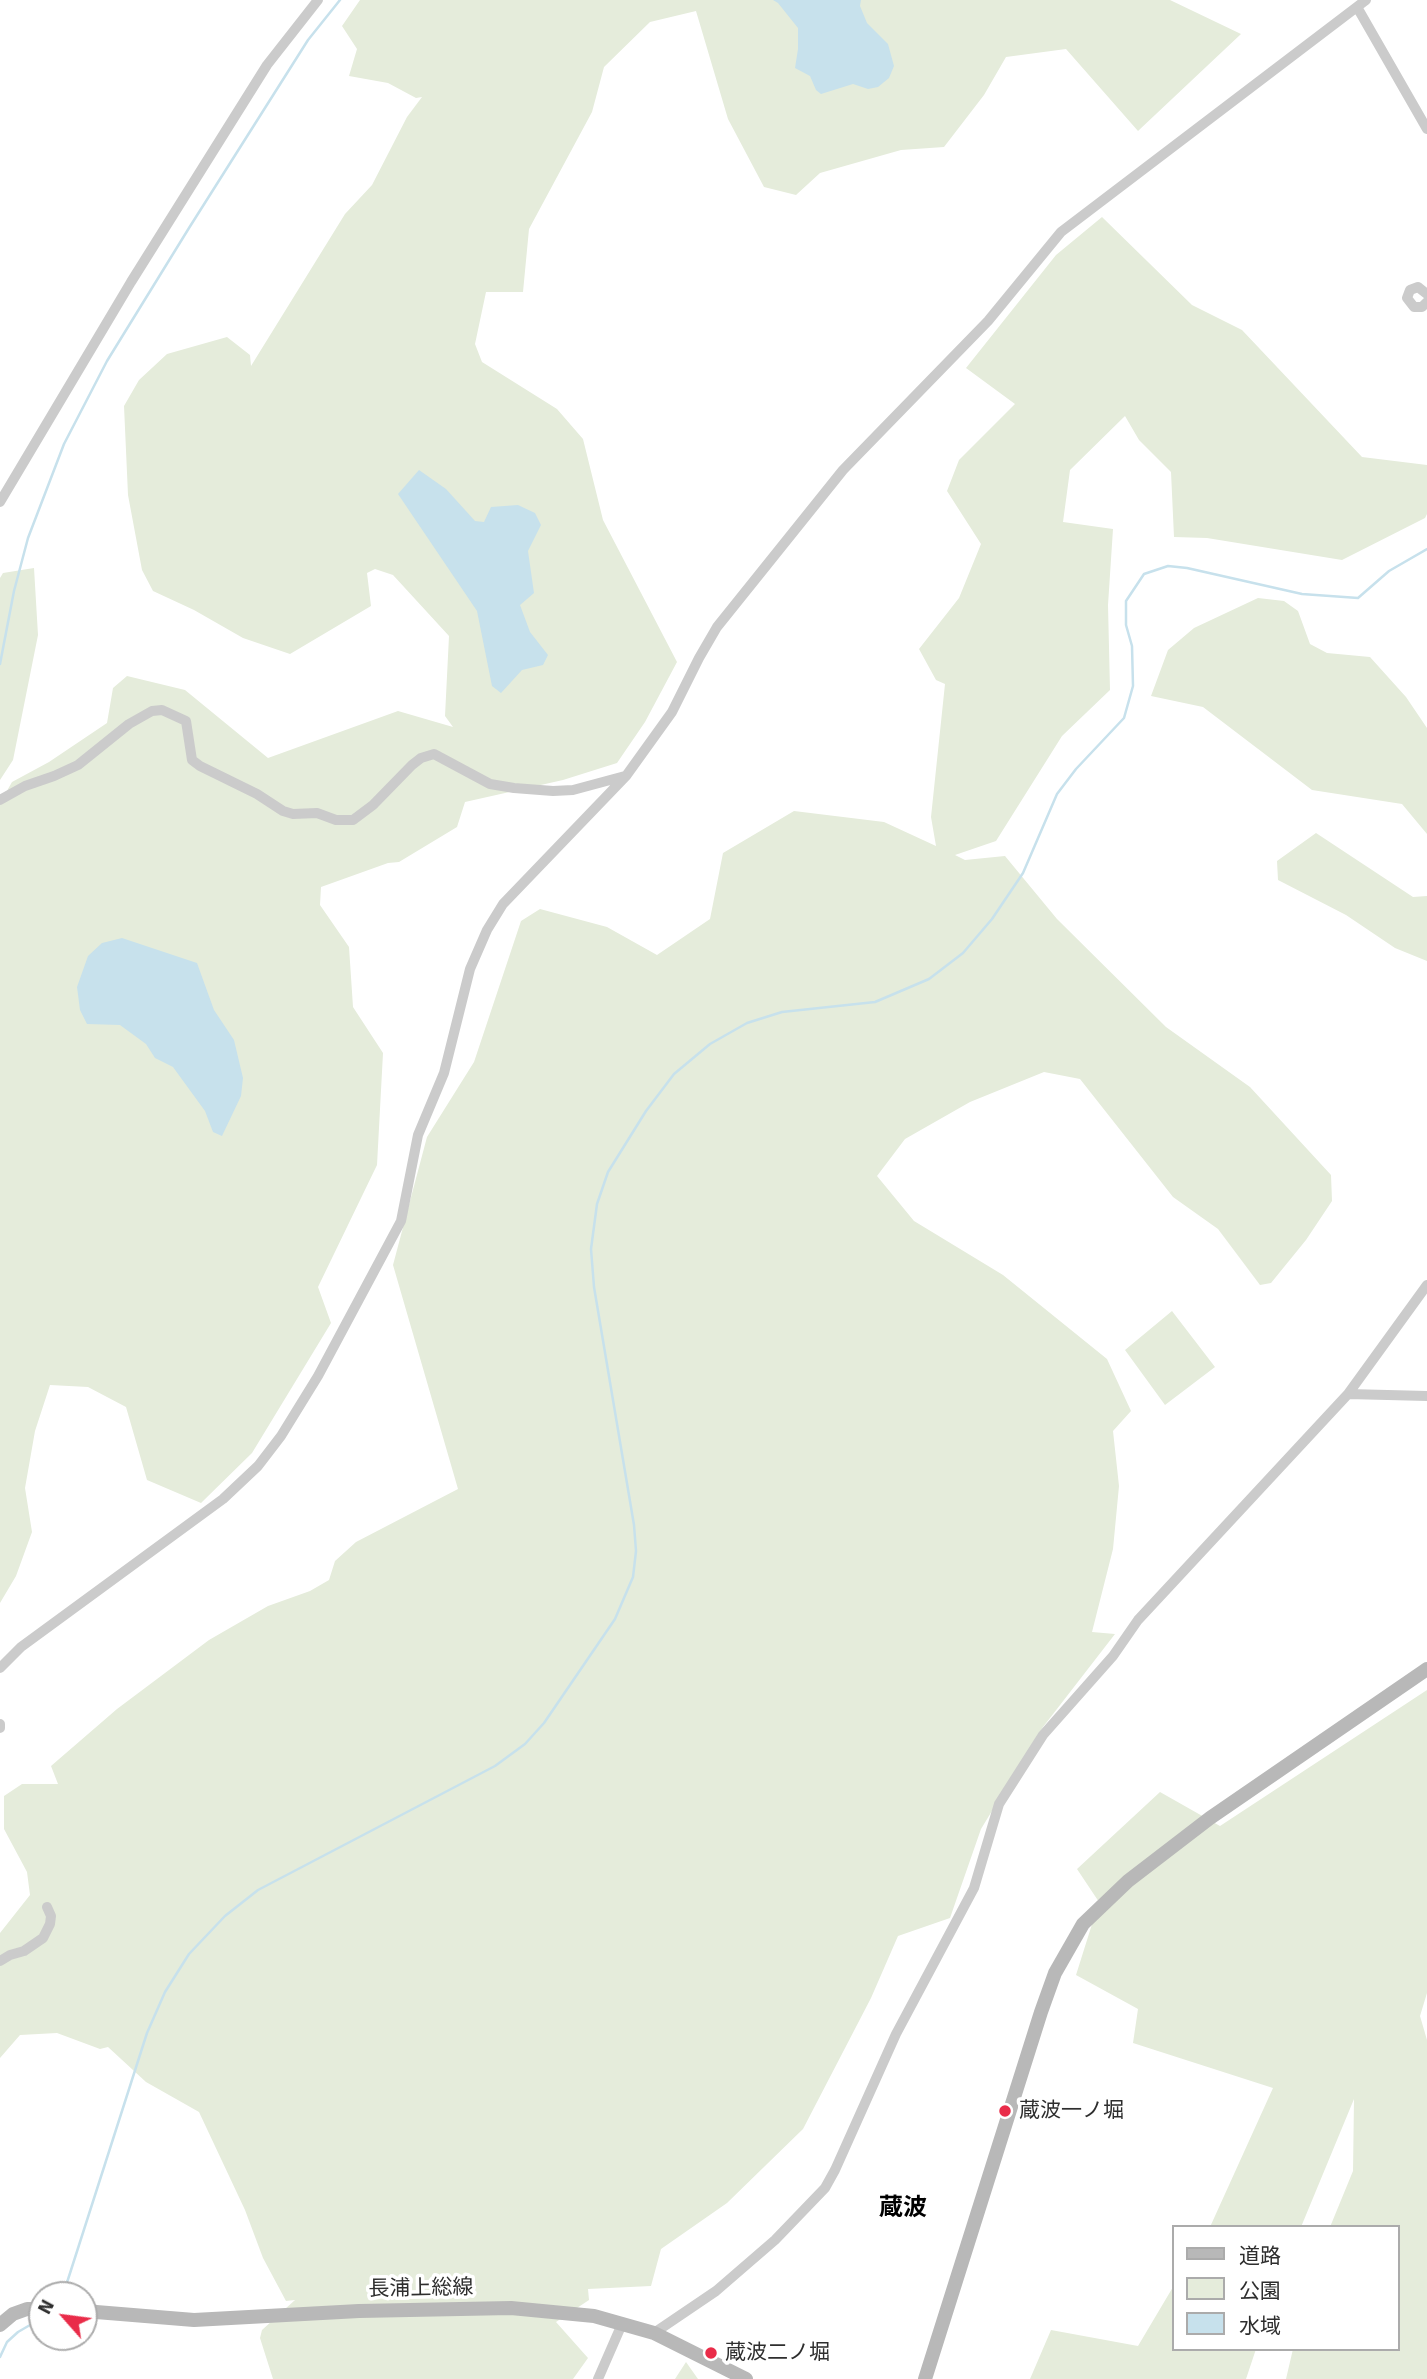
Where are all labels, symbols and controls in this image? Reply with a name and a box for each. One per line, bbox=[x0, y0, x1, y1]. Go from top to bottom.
place label: 蔵波一ノ堀 bbox=[1019, 2098, 1124, 2124]
marker: 蔵波一ノ堀 bbox=[997, 2103, 1013, 2119]
district label: 蔵波 bbox=[879, 2195, 927, 2223]
legend bbox=[1172, 2225, 1399, 2351]
text: 道路 bbox=[1239, 2243, 1281, 2269]
street label: 長浦上総線 bbox=[368, 2275, 474, 2303]
text: 公園 bbox=[1239, 2278, 1281, 2304]
north arrow bbox=[28, 2281, 98, 2351]
text: N bbox=[33, 2296, 60, 2319]
text: 水域 bbox=[1239, 2313, 1281, 2339]
place label: 蔵波二ノ堀 bbox=[725, 2340, 830, 2366]
marker: 蔵波二ノ堀 bbox=[703, 2345, 719, 2361]

